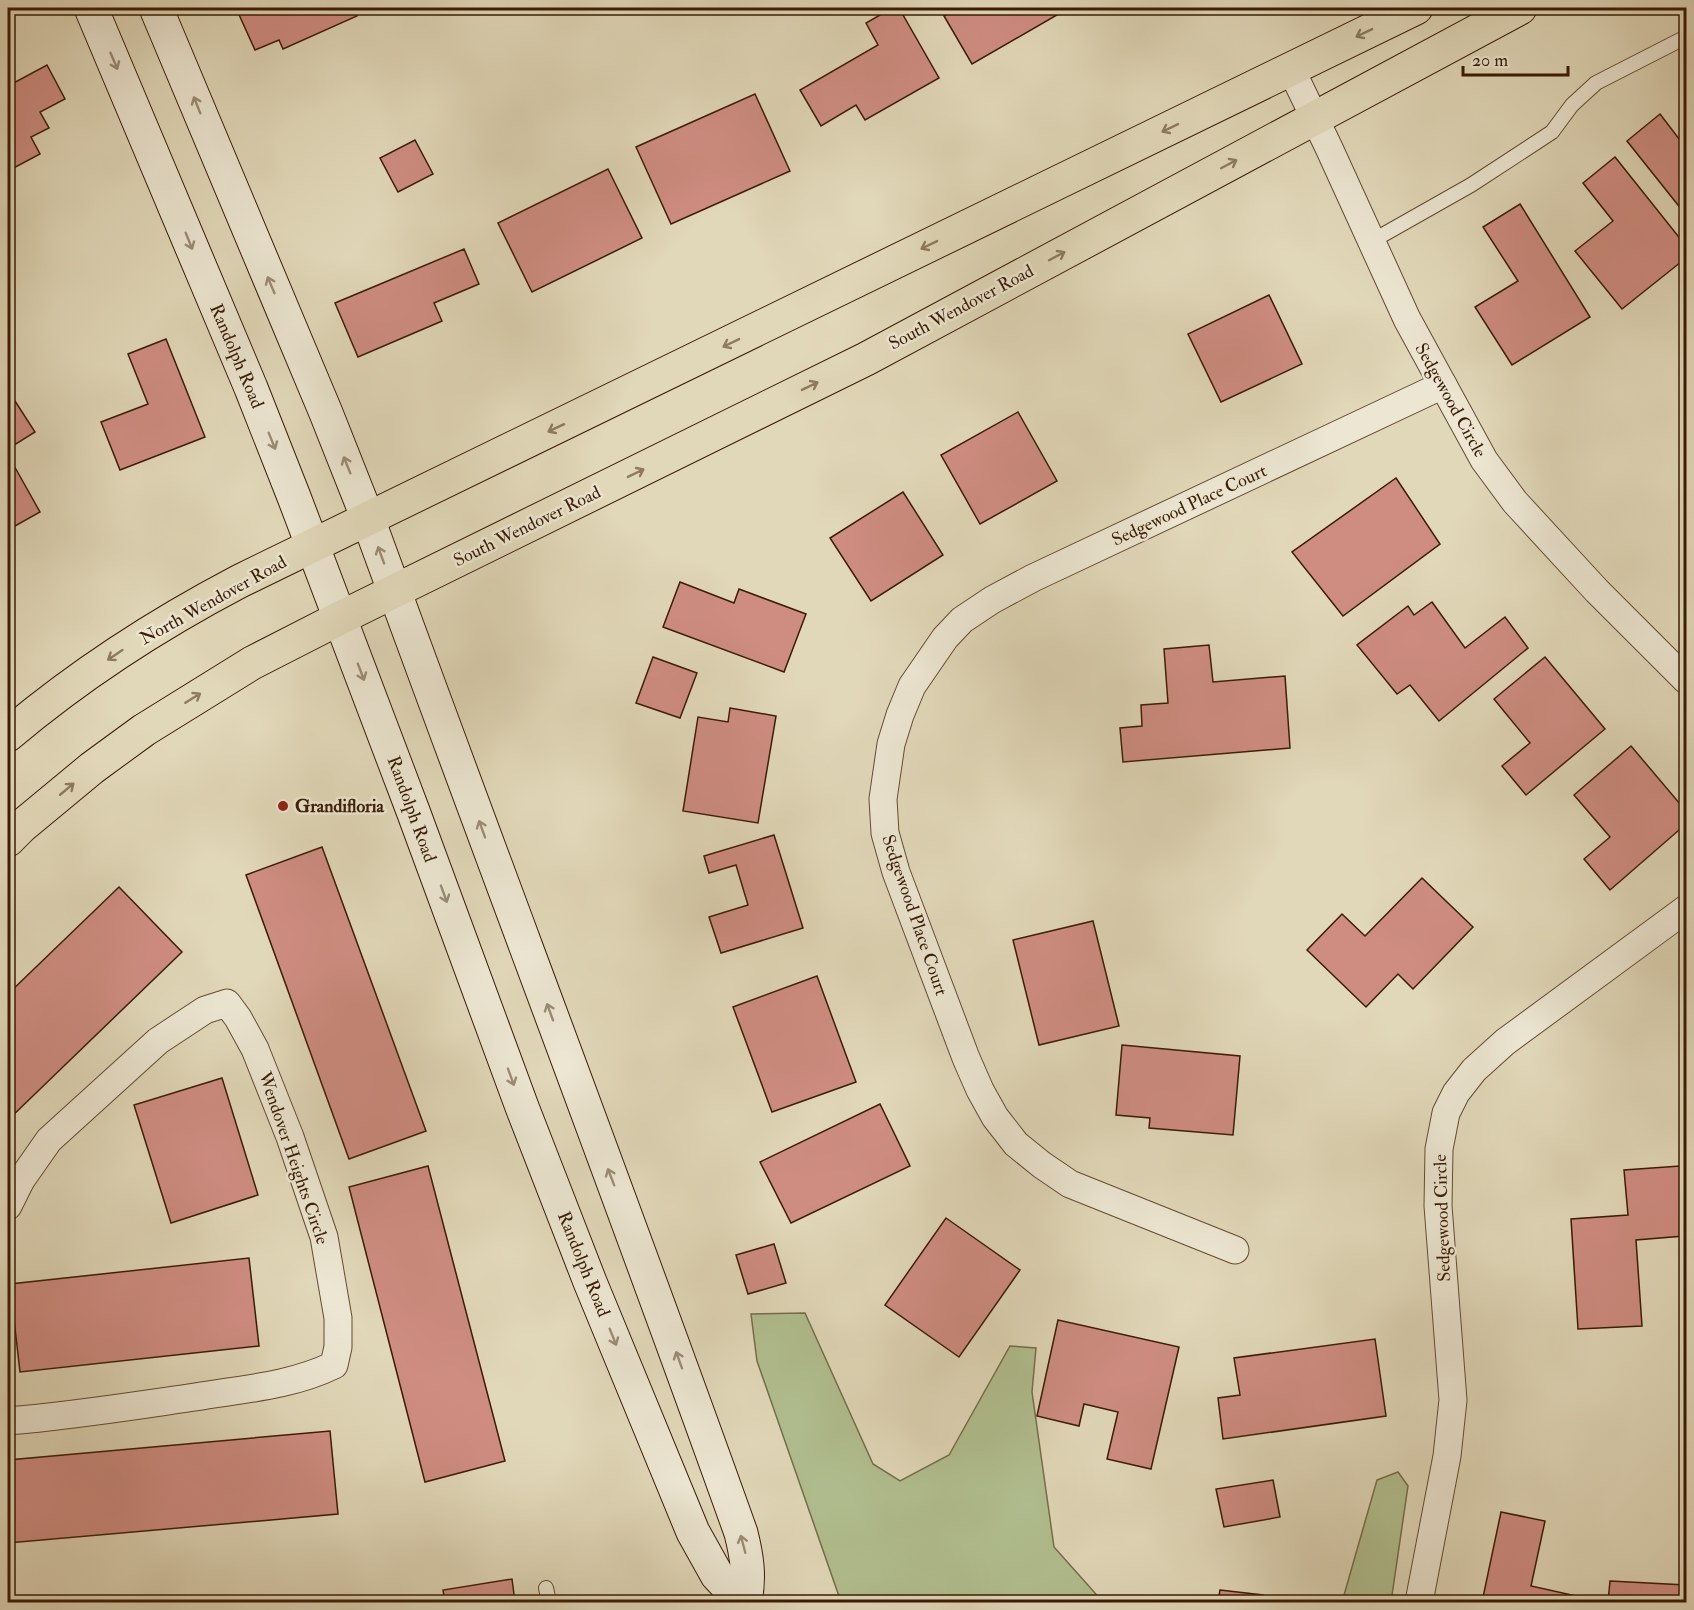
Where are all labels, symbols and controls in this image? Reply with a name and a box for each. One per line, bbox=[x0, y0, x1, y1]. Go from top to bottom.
one-way arrow bbox=[1355, 28, 1373, 39]
scale bar bbox=[1463, 39, 1568, 77]
text: 20 m bbox=[1472, 49, 1508, 72]
one-way arrow bbox=[109, 52, 121, 70]
one-way arrow bbox=[191, 96, 202, 114]
one-way arrow bbox=[1161, 122, 1179, 134]
one-way arrow bbox=[1219, 158, 1237, 169]
one-way arrow bbox=[184, 232, 195, 250]
one-way arrow bbox=[920, 240, 938, 252]
one-way arrow bbox=[1048, 250, 1065, 262]
street label: South Wendover Road bbox=[885, 259, 1038, 355]
one-way arrow bbox=[265, 276, 277, 294]
street label: Randolph Road bbox=[204, 300, 269, 412]
one-way arrow bbox=[723, 337, 741, 349]
street label: Sedgewood Circle bbox=[1410, 339, 1492, 462]
one-way arrow bbox=[801, 380, 819, 392]
one-way arrow bbox=[547, 422, 565, 434]
one-way arrow bbox=[267, 431, 278, 450]
one-way arrow bbox=[341, 456, 352, 474]
street label: Sedgewood Place Court bbox=[1108, 459, 1271, 551]
one-way arrow bbox=[626, 467, 644, 478]
street label: South Wendover Road bbox=[450, 481, 605, 572]
one-way arrow bbox=[375, 546, 386, 565]
street label: North Wendover Road bbox=[136, 551, 291, 650]
one-way arrow bbox=[107, 650, 124, 662]
one-way arrow bbox=[356, 662, 367, 681]
one-way arrow bbox=[185, 692, 202, 705]
street label: Randolph Road bbox=[382, 753, 441, 866]
one-way arrow bbox=[59, 782, 75, 795]
place label: Grandifloria bbox=[295, 795, 385, 818]
marker: Grandifloria bbox=[276, 799, 290, 813]
one-way arrow bbox=[476, 820, 487, 839]
street label: Sedgewood Place Court bbox=[876, 832, 953, 999]
one-way arrow bbox=[439, 884, 450, 903]
one-way arrow bbox=[544, 1003, 555, 1022]
one-way arrow bbox=[506, 1067, 517, 1086]
street label: Wendover Heights Circle bbox=[253, 1068, 334, 1248]
street label: Sedgewood Circle bbox=[1429, 1153, 1456, 1282]
one-way arrow bbox=[604, 1168, 615, 1187]
street label: Randolph Road bbox=[552, 1208, 615, 1320]
one-way arrow bbox=[608, 1327, 619, 1346]
one-way arrow bbox=[672, 1351, 683, 1370]
one-way arrow bbox=[737, 1535, 749, 1554]

